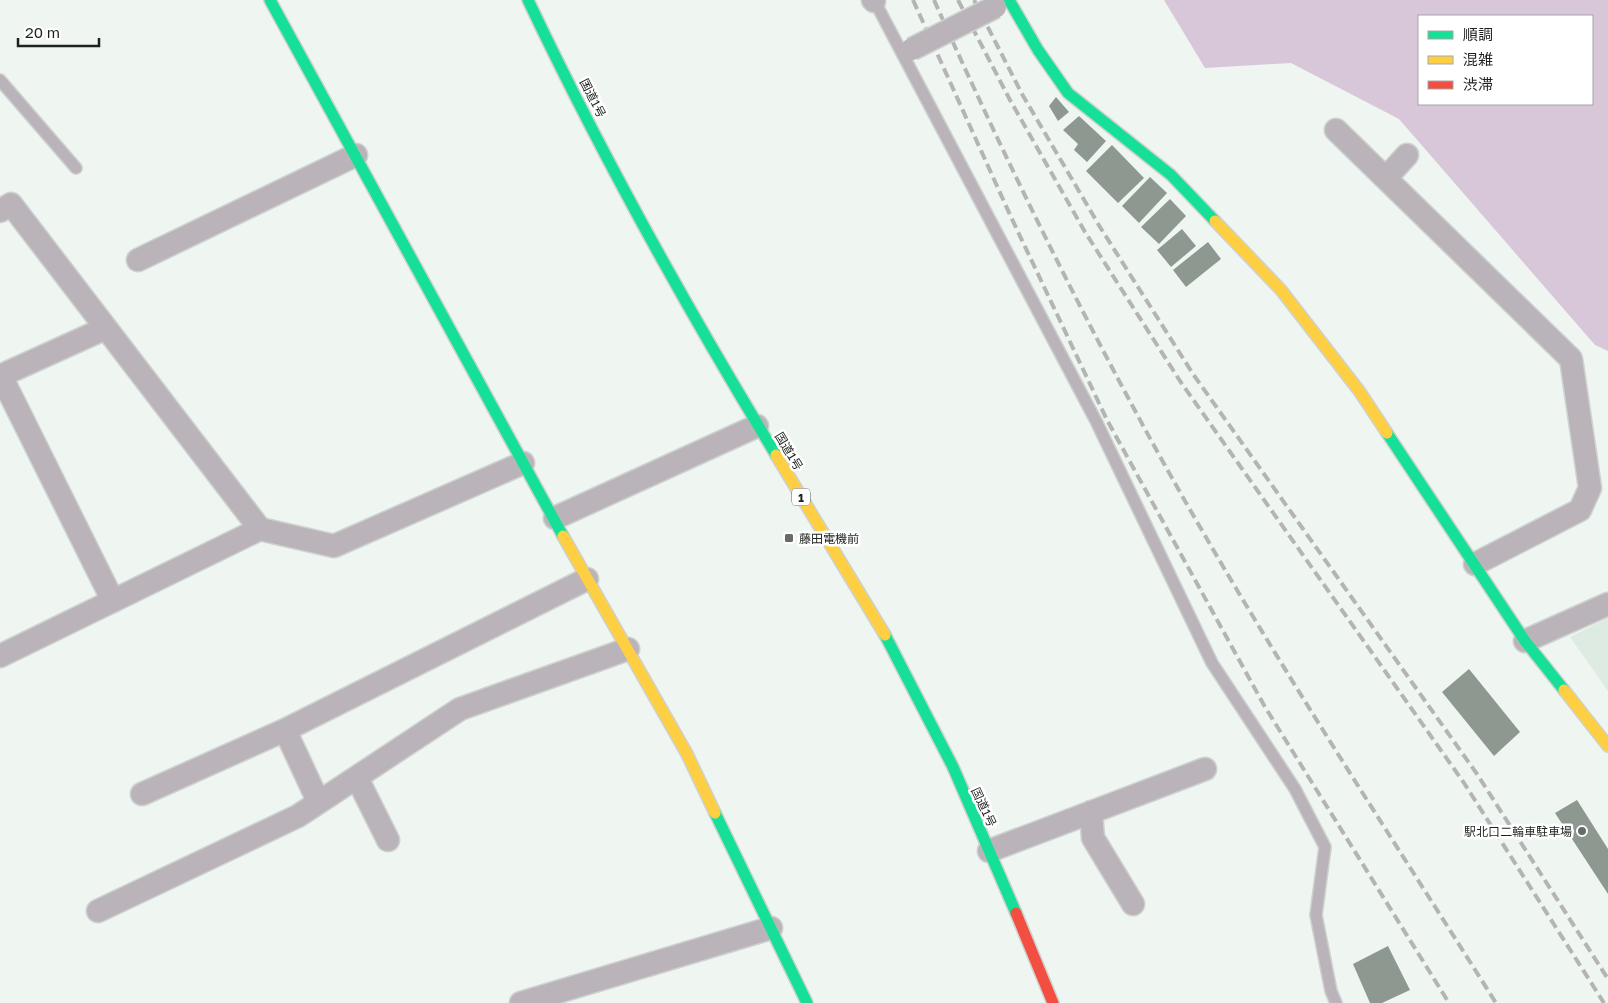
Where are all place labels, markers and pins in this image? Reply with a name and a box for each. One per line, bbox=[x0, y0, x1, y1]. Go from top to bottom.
place label: 藤田電機前 bbox=[799, 531, 859, 546]
marker: 藤田電機前 bbox=[783, 532, 795, 544]
place label: 駅北口二輪車駐車場 bbox=[1464, 824, 1572, 839]
marker: 駅北口二輪車駐車場 bbox=[1576, 825, 1588, 837]

